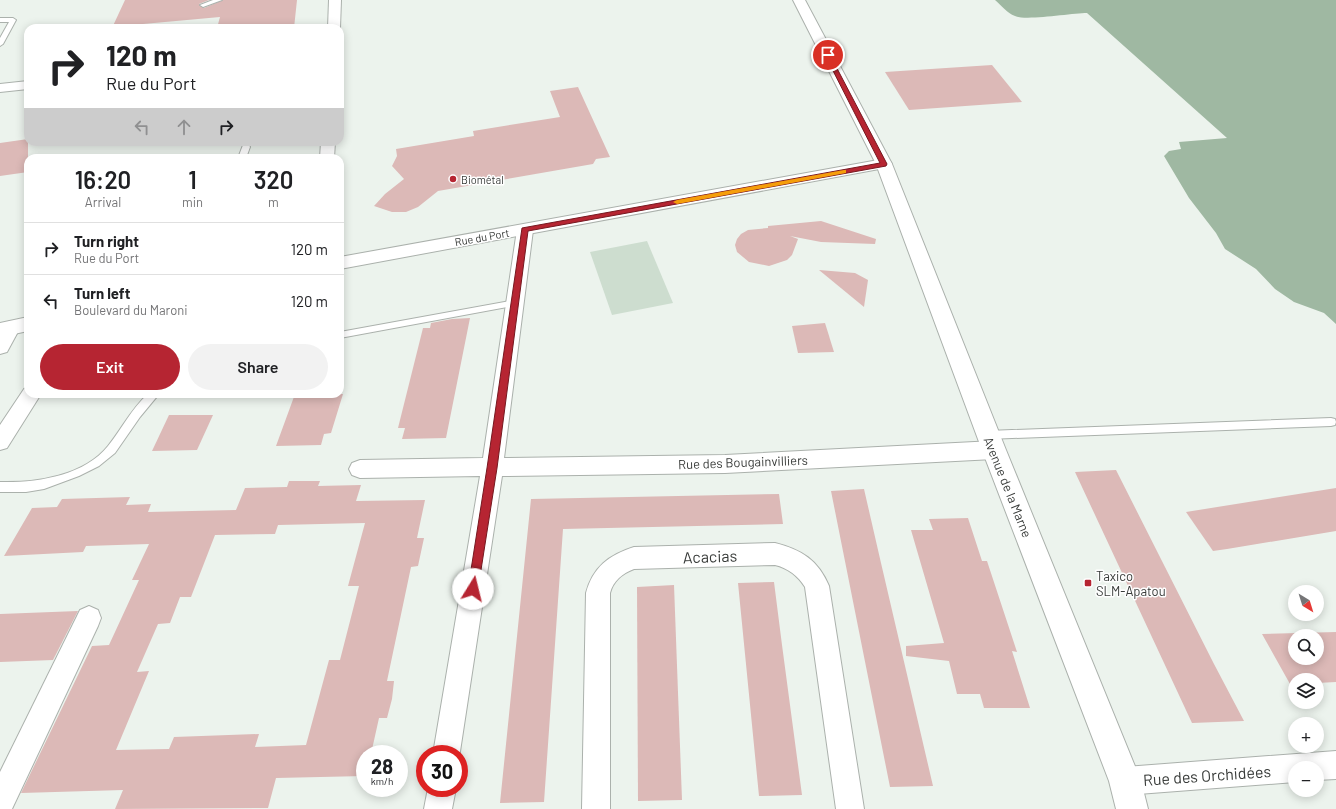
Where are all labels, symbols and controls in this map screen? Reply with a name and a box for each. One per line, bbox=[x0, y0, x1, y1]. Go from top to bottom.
text: 120 m bbox=[106, 38, 177, 72]
pin bbox=[811, 38, 845, 72]
icon: right bbox=[40, 40, 92, 92]
icon: arrive bbox=[817, 44, 839, 66]
text: Rue du Port bbox=[106, 72, 196, 94]
icon: left bbox=[131, 116, 153, 138]
icon: ahead bbox=[173, 116, 195, 138]
icon: right bbox=[215, 116, 237, 138]
text: 16:20 bbox=[75, 165, 131, 194]
text: 1 bbox=[188, 165, 197, 194]
text: 320 bbox=[254, 165, 293, 194]
place label: Biométal bbox=[461, 173, 504, 186]
marker: Biométal bbox=[448, 174, 458, 184]
text: Arrival bbox=[85, 194, 121, 210]
text: min bbox=[182, 194, 203, 210]
text: m bbox=[268, 194, 279, 210]
street label: Rue du Port bbox=[454, 226, 510, 248]
text: Turn right bbox=[74, 232, 139, 250]
icon: right bbox=[40, 238, 62, 260]
text: 120 m bbox=[291, 240, 328, 258]
text: Rue du Port bbox=[74, 250, 139, 266]
text: Turn left bbox=[74, 284, 130, 302]
icon: left bbox=[40, 290, 62, 312]
text: 120 m bbox=[291, 292, 328, 310]
text: Boulevard du Maroni bbox=[74, 302, 188, 318]
button: Exit bbox=[40, 344, 180, 390]
button: Share bbox=[188, 344, 328, 390]
street label: Avenue de la Marne bbox=[980, 434, 1036, 540]
street label: Rue des Bougainvilliers bbox=[678, 452, 808, 472]
street label: Acacias bbox=[683, 546, 737, 566]
position arrow bbox=[452, 568, 494, 610]
place label: Taxico SLM-Apatou bbox=[1096, 568, 1166, 599]
marker: Taxico SLM-Apatou bbox=[1083, 578, 1093, 588]
north arrow bbox=[1288, 585, 1324, 621]
map controls bbox=[1288, 585, 1324, 797]
button: search bbox=[1288, 629, 1324, 665]
button: layers bbox=[1288, 673, 1324, 709]
button: + bbox=[1288, 717, 1324, 753]
speed limit sign: 30 bbox=[416, 745, 468, 797]
text: 28 bbox=[371, 754, 393, 778]
street label: Rue des Orchidées bbox=[1142, 761, 1272, 789]
button: − bbox=[1288, 761, 1324, 797]
text: km/h bbox=[371, 775, 393, 787]

